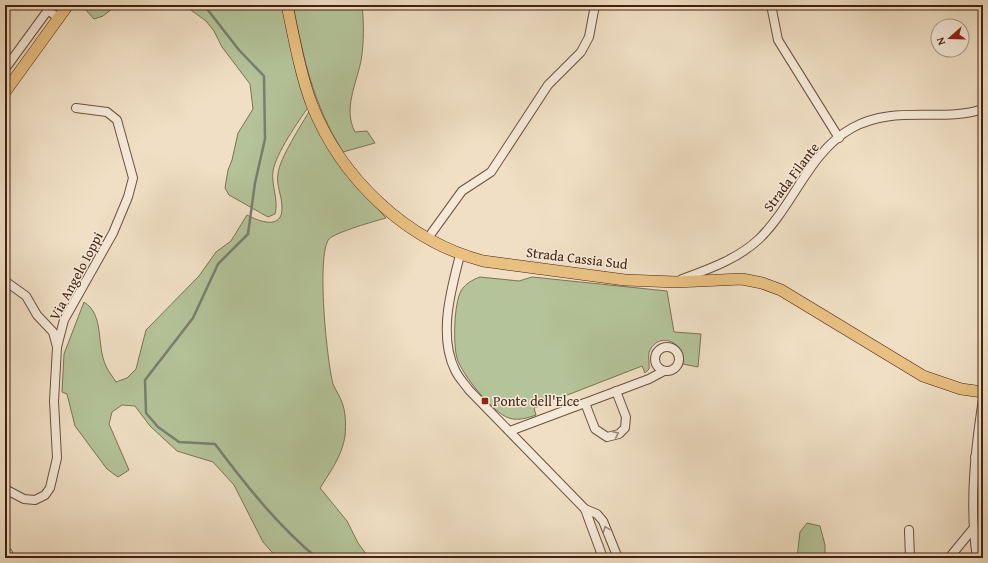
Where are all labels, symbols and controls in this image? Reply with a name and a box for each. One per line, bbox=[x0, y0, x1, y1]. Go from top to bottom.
north arrow bbox=[930, 18, 970, 58]
text: N bbox=[932, 35, 949, 48]
street label: Strada Filante bbox=[758, 138, 824, 216]
street label: Via Angelo Ioppi bbox=[44, 228, 108, 324]
street label: Strada Cassia Sud bbox=[525, 242, 629, 274]
place label: Ponte dell'Elce bbox=[493, 391, 580, 411]
marker: Ponte dell'Elce bbox=[480, 396, 490, 406]
one-way arrow bbox=[612, 431, 619, 439]
one-way arrow bbox=[603, 526, 611, 533]

